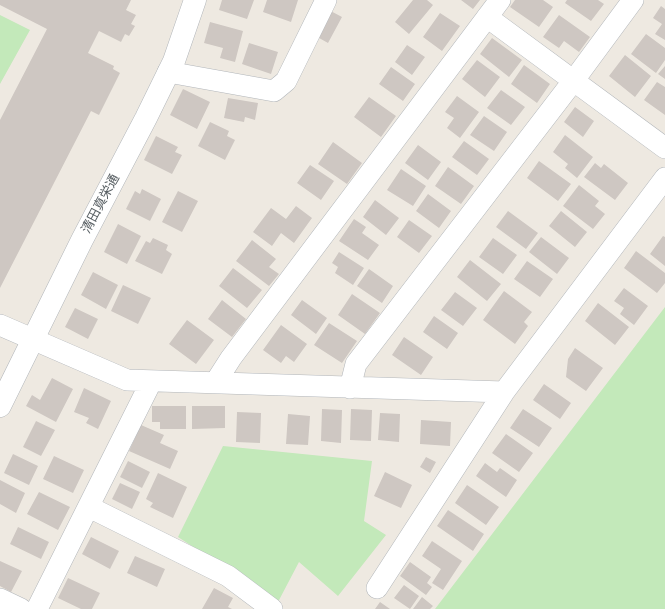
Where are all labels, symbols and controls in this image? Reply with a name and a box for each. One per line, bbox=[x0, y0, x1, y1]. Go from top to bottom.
street label: 清田真栄通 bbox=[79, 172, 123, 236]

